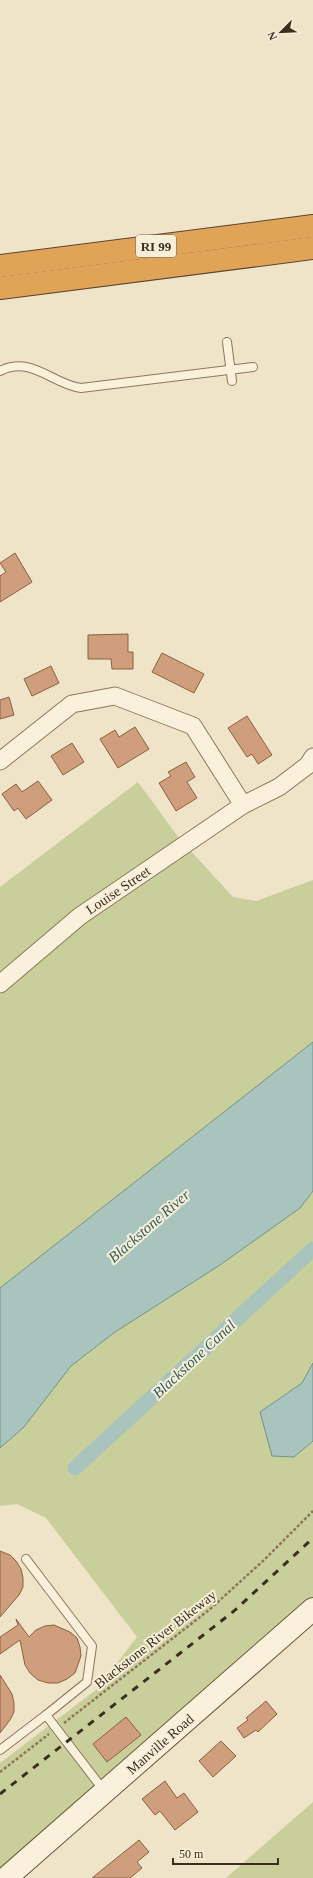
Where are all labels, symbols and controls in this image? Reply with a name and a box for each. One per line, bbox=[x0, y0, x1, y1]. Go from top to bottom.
north arrow bbox=[261, 12, 301, 52]
text: N bbox=[265, 30, 279, 42]
road number: RI 99 bbox=[136, 235, 176, 257]
street label: Louise Street bbox=[83, 863, 153, 917]
water label: Blackstone River bbox=[105, 1186, 193, 1266]
water label: Blackstone Canal bbox=[150, 1317, 238, 1401]
street label: Blackstone River Bikeway bbox=[92, 1587, 219, 1692]
street label: Manville Road bbox=[124, 1711, 197, 1777]
scale bar bbox=[173, 1840, 278, 1866]
text: 50 m bbox=[179, 1847, 204, 1861]

